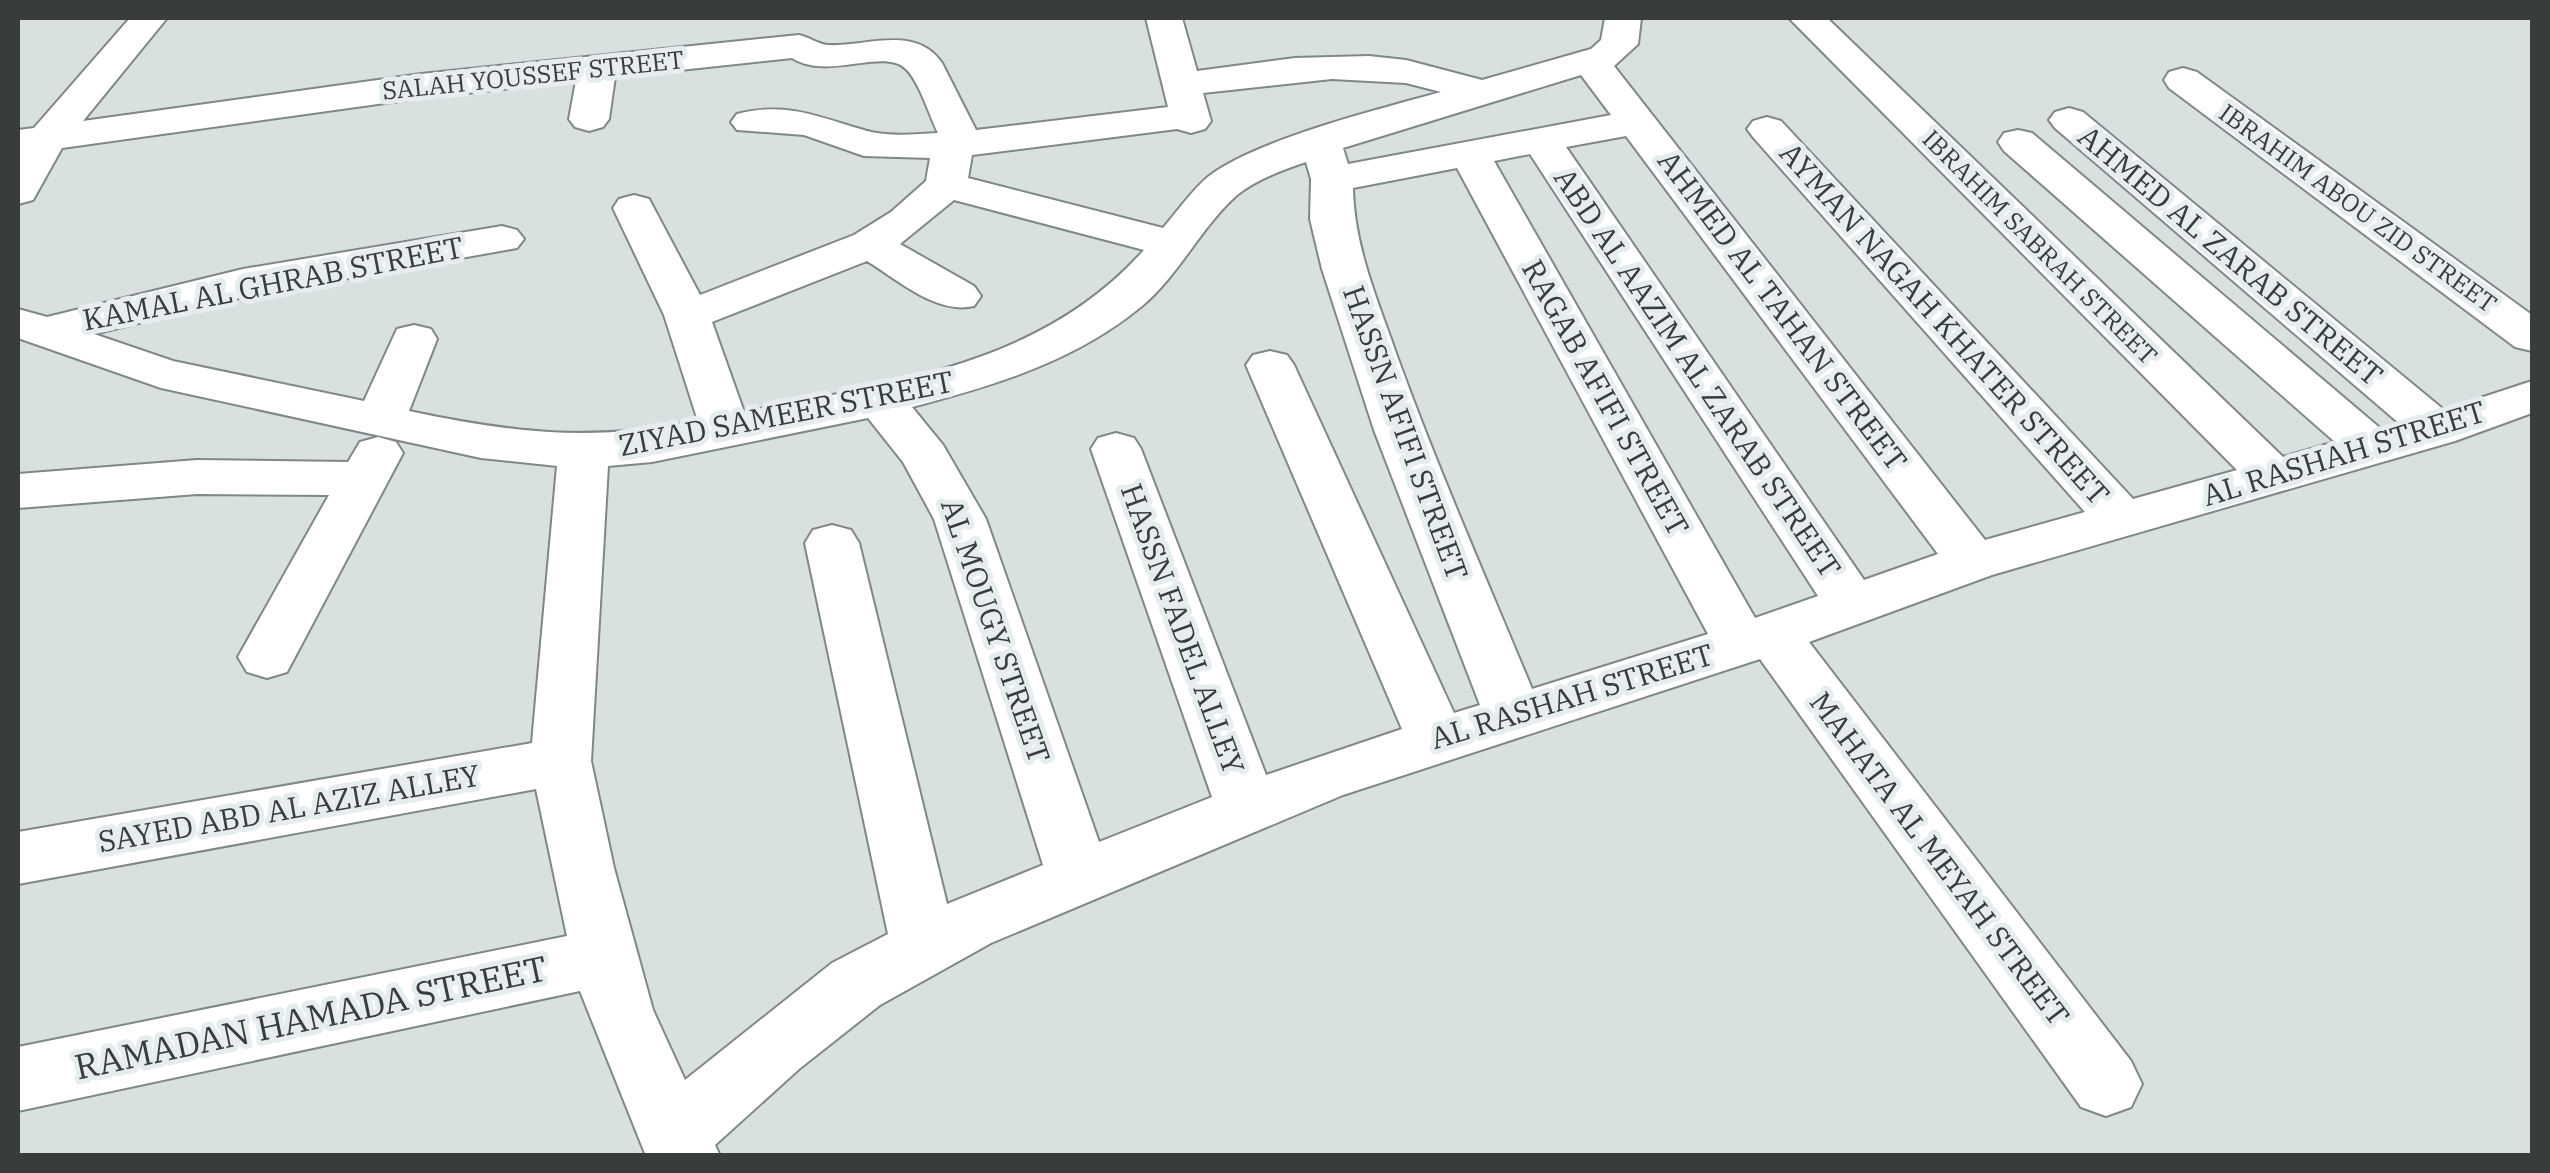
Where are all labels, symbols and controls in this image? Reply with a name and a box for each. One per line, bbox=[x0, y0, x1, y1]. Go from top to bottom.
street label: SALAH YOUSSEF STREET bbox=[380, 42, 685, 107]
street label: IBRAHIM ABOU ZID STREET bbox=[2213, 96, 2504, 320]
street label: AHMED AL ZARAB STREET bbox=[2071, 116, 2391, 394]
street label: IBRAHIM SABRAH STREET bbox=[1916, 122, 2165, 371]
street label: AYMAN NAGAH KHATER STREET bbox=[1772, 133, 2119, 513]
street label: AHMED AL TAHAN STREET bbox=[1650, 142, 1916, 478]
street label: ABD AL AAZIM AL ZARAB STREET bbox=[1546, 160, 1850, 585]
street label: KAMAL AL GHRAB STREET bbox=[79, 226, 466, 339]
street label: RAGAB AFIFI STREET bbox=[1514, 252, 1699, 542]
street label: HASSN AFIFI STREET bbox=[1335, 280, 1478, 585]
street label: ZIYAD SAMEER STREET bbox=[615, 361, 956, 464]
street label: AL RASHAH STREET bbox=[2197, 391, 2490, 514]
street label: HASSN FADEL ALLEY bbox=[1113, 478, 1254, 779]
street label: AL MOUGY STREET bbox=[933, 493, 1060, 768]
street label: AL RASHAH STREET bbox=[1425, 634, 1718, 757]
street label: MAHATA AL MEYAH STREET bbox=[1802, 683, 2079, 1033]
street label: SAYED ABD AL AZIZ ALLEY bbox=[95, 755, 483, 860]
street label: RAMADAN HAMADA STREET bbox=[70, 944, 551, 1090]

